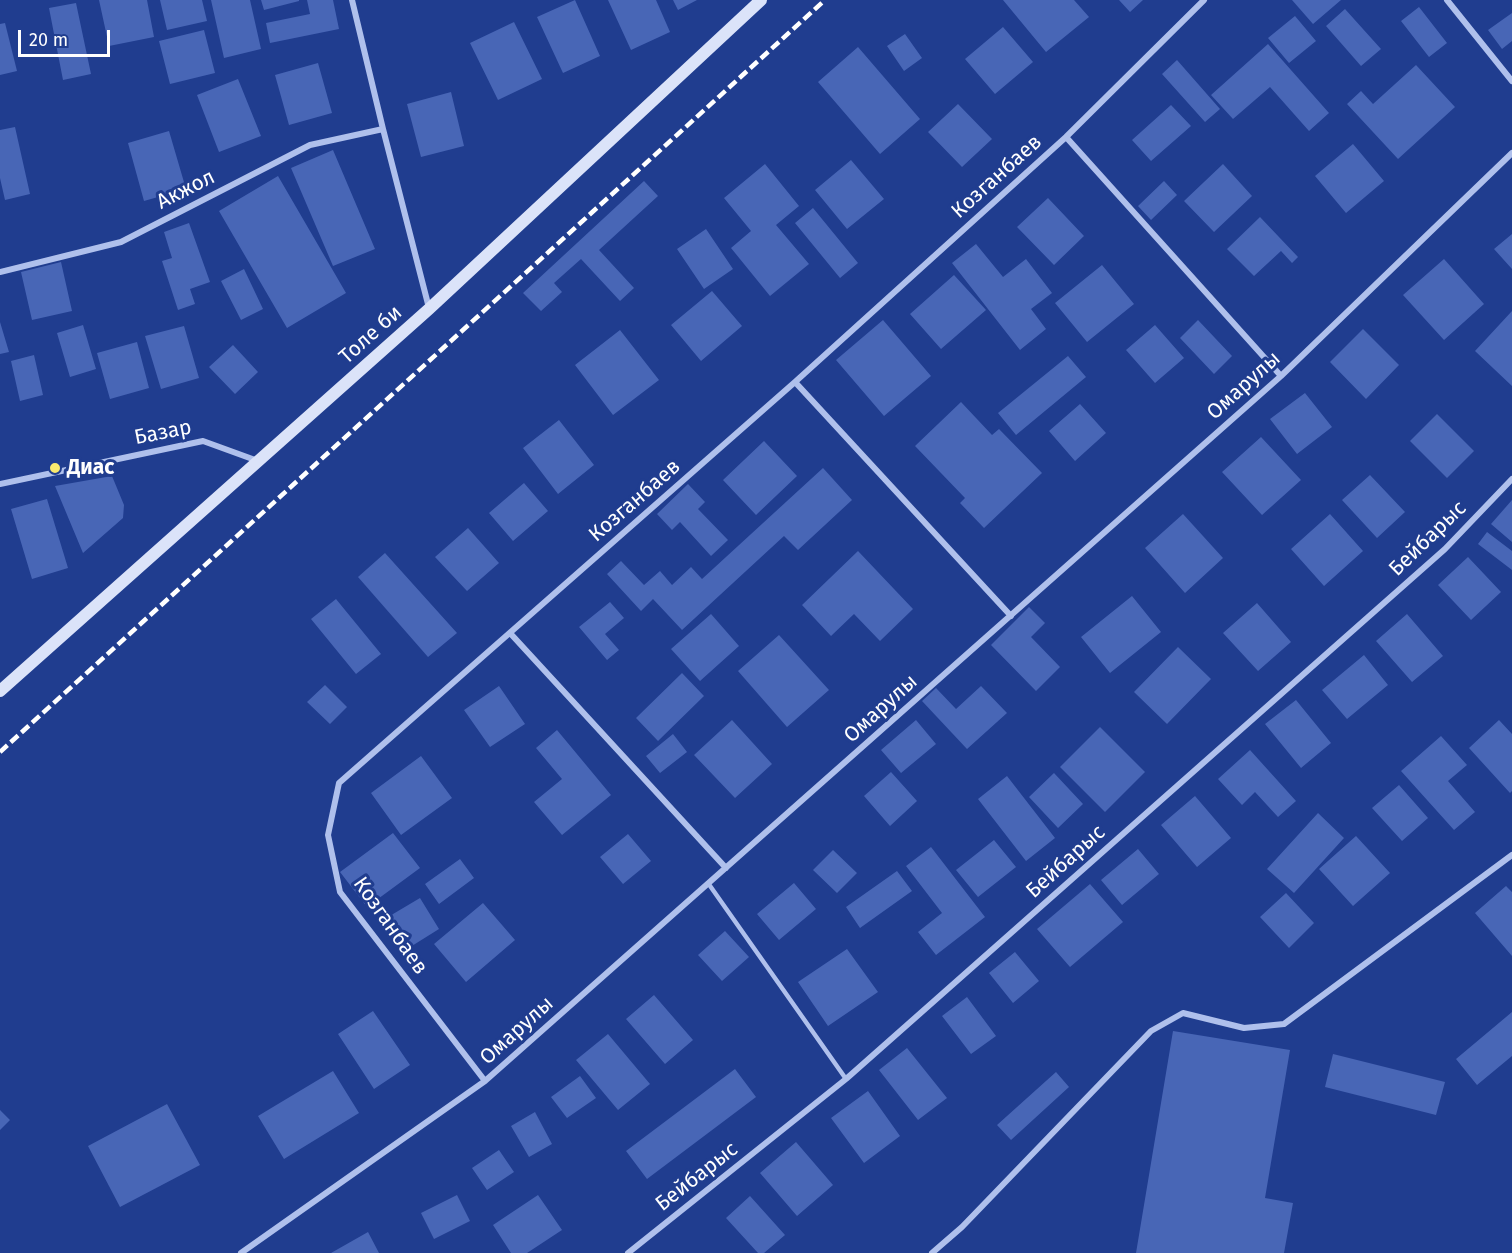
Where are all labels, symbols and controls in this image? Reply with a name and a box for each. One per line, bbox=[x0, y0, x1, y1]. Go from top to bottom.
scale bar bbox=[21, 18, 112, 56]
text: 20 m bbox=[29, 29, 68, 51]
street label: Козганбаев bbox=[947, 130, 1047, 224]
street label: Акжол bbox=[153, 165, 219, 215]
street label: Толе би bbox=[334, 300, 408, 370]
street label: Омарулы bbox=[1202, 347, 1286, 425]
street label: Базар bbox=[132, 415, 194, 451]
street label: Козганбаев bbox=[584, 454, 686, 548]
place label: Диас bbox=[67, 455, 114, 481]
marker: Диас bbox=[48, 461, 62, 475]
street label: Бейбарыс bbox=[1384, 496, 1472, 582]
street label: Омарулы bbox=[839, 670, 923, 748]
street label: Бейбарыс bbox=[1021, 820, 1111, 904]
street label: Козганбаев bbox=[347, 872, 433, 980]
street label: Омарулы bbox=[475, 992, 559, 1070]
street label: Бейбарыс bbox=[651, 1137, 743, 1217]

